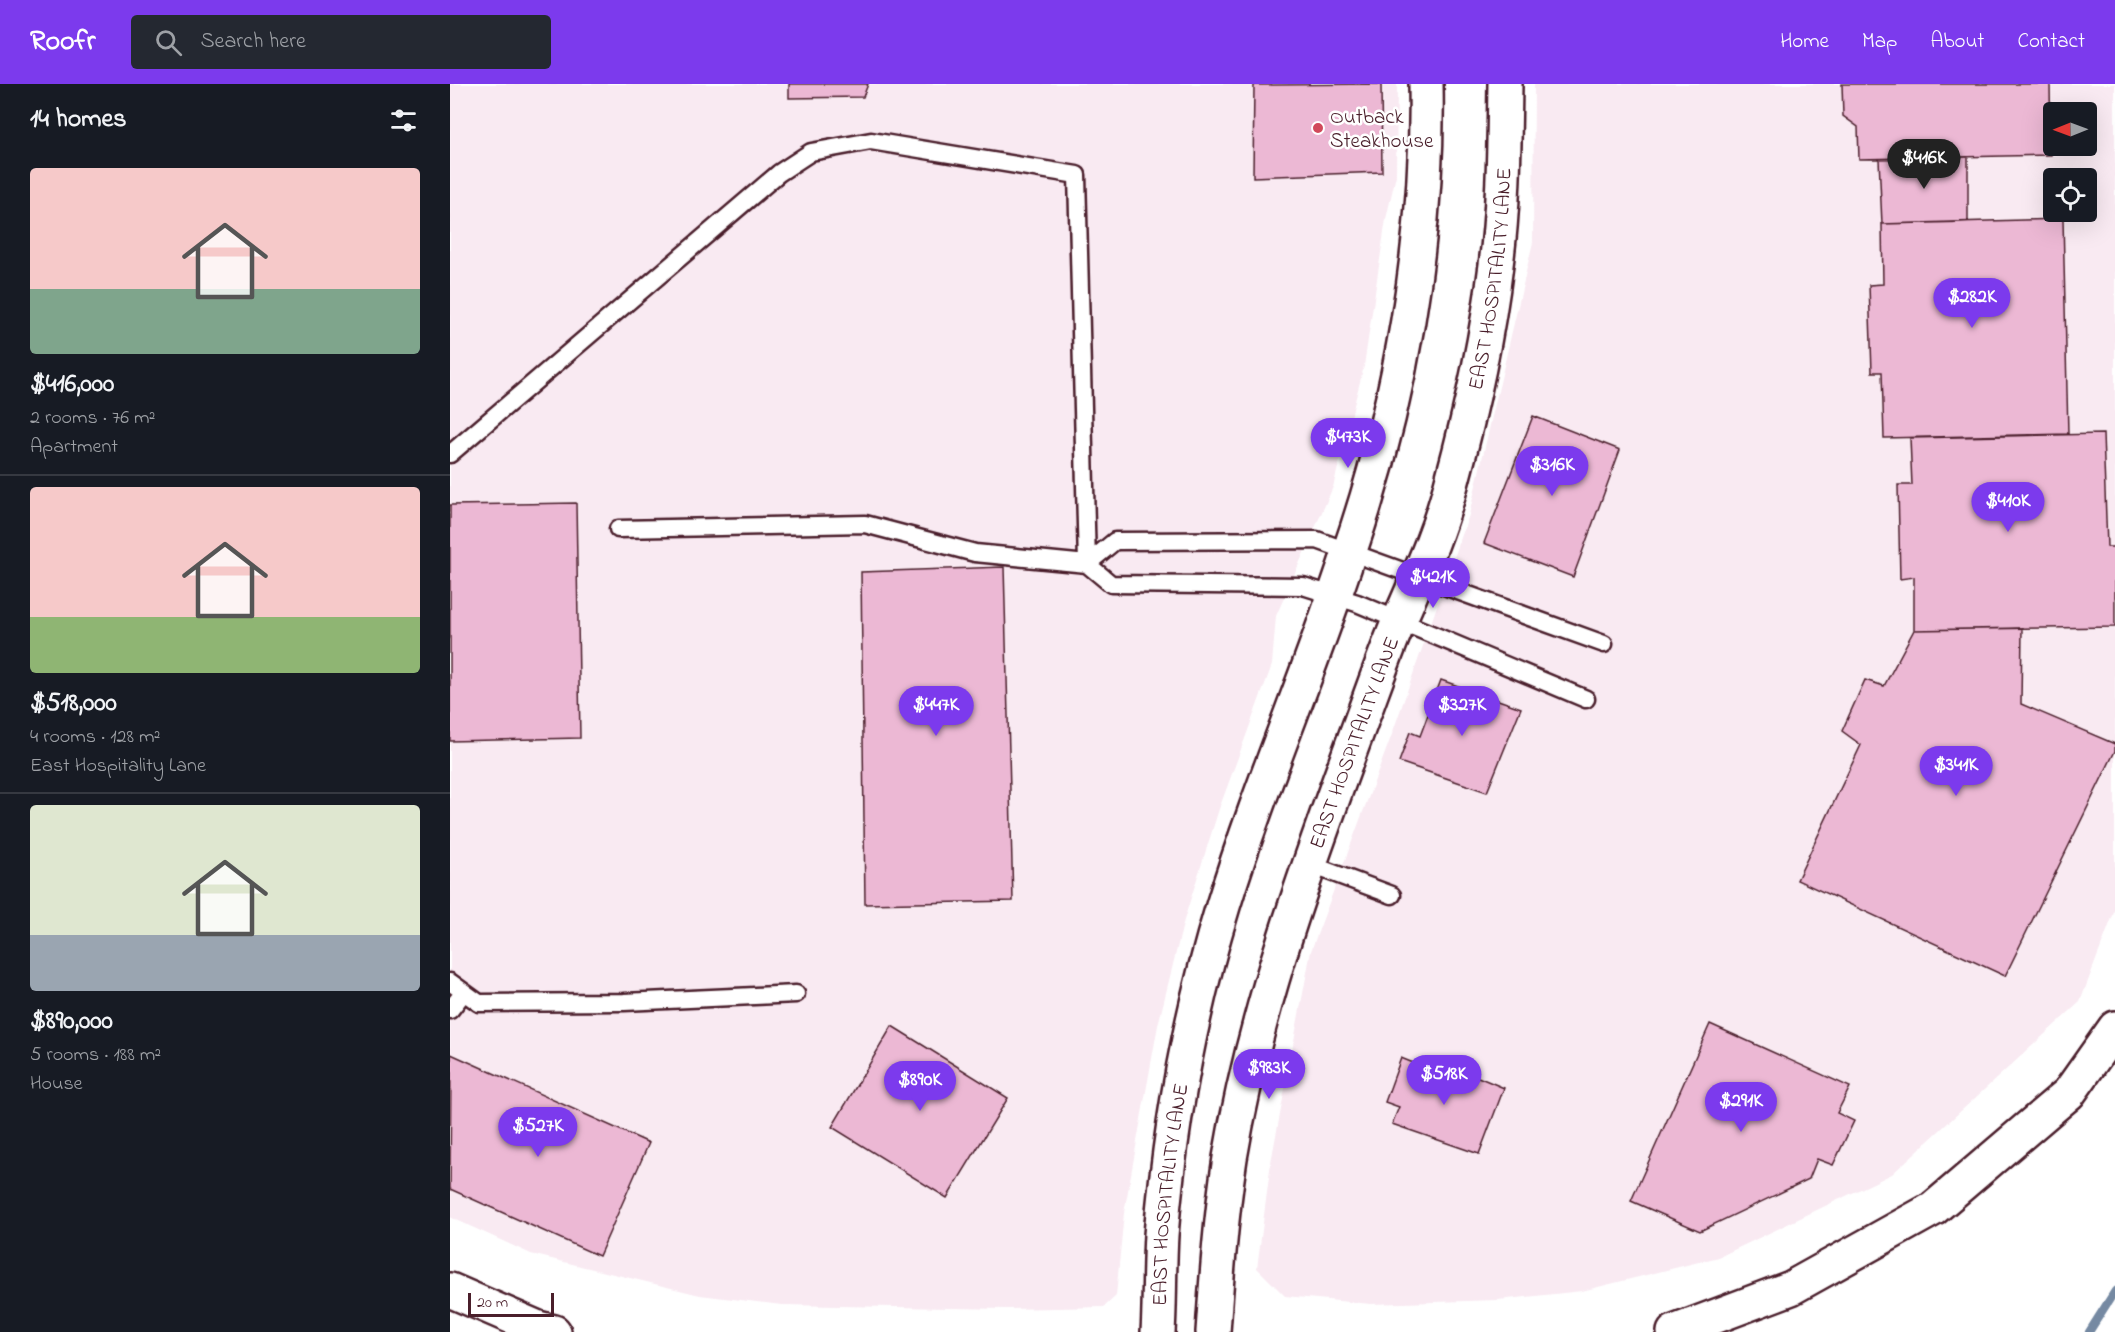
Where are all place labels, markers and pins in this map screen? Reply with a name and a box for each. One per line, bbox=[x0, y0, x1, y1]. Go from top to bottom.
place label: Outback Steakhouse bbox=[1330, 103, 1434, 157]
marker: Outback Steakhouse bbox=[1311, 121, 1325, 135]
pin: $416K bbox=[1882, 139, 1966, 190]
pin: $282K bbox=[1930, 278, 2014, 329]
pin: $473K bbox=[1306, 418, 1390, 469]
pin: $316K bbox=[1510, 446, 1594, 497]
pin: $410K bbox=[1966, 482, 2050, 533]
pin: $421K bbox=[1391, 558, 1475, 609]
pin: $447K bbox=[894, 686, 978, 737]
pin: $327K bbox=[1420, 686, 1504, 737]
pin: $341K bbox=[1914, 746, 1998, 797]
pin: $983K bbox=[1227, 1049, 1311, 1100]
pin: $518K bbox=[1402, 1055, 1486, 1106]
pin: $890K bbox=[878, 1061, 962, 1112]
pin: $291K bbox=[1699, 1082, 1783, 1133]
pin: $527K bbox=[496, 1107, 580, 1158]

